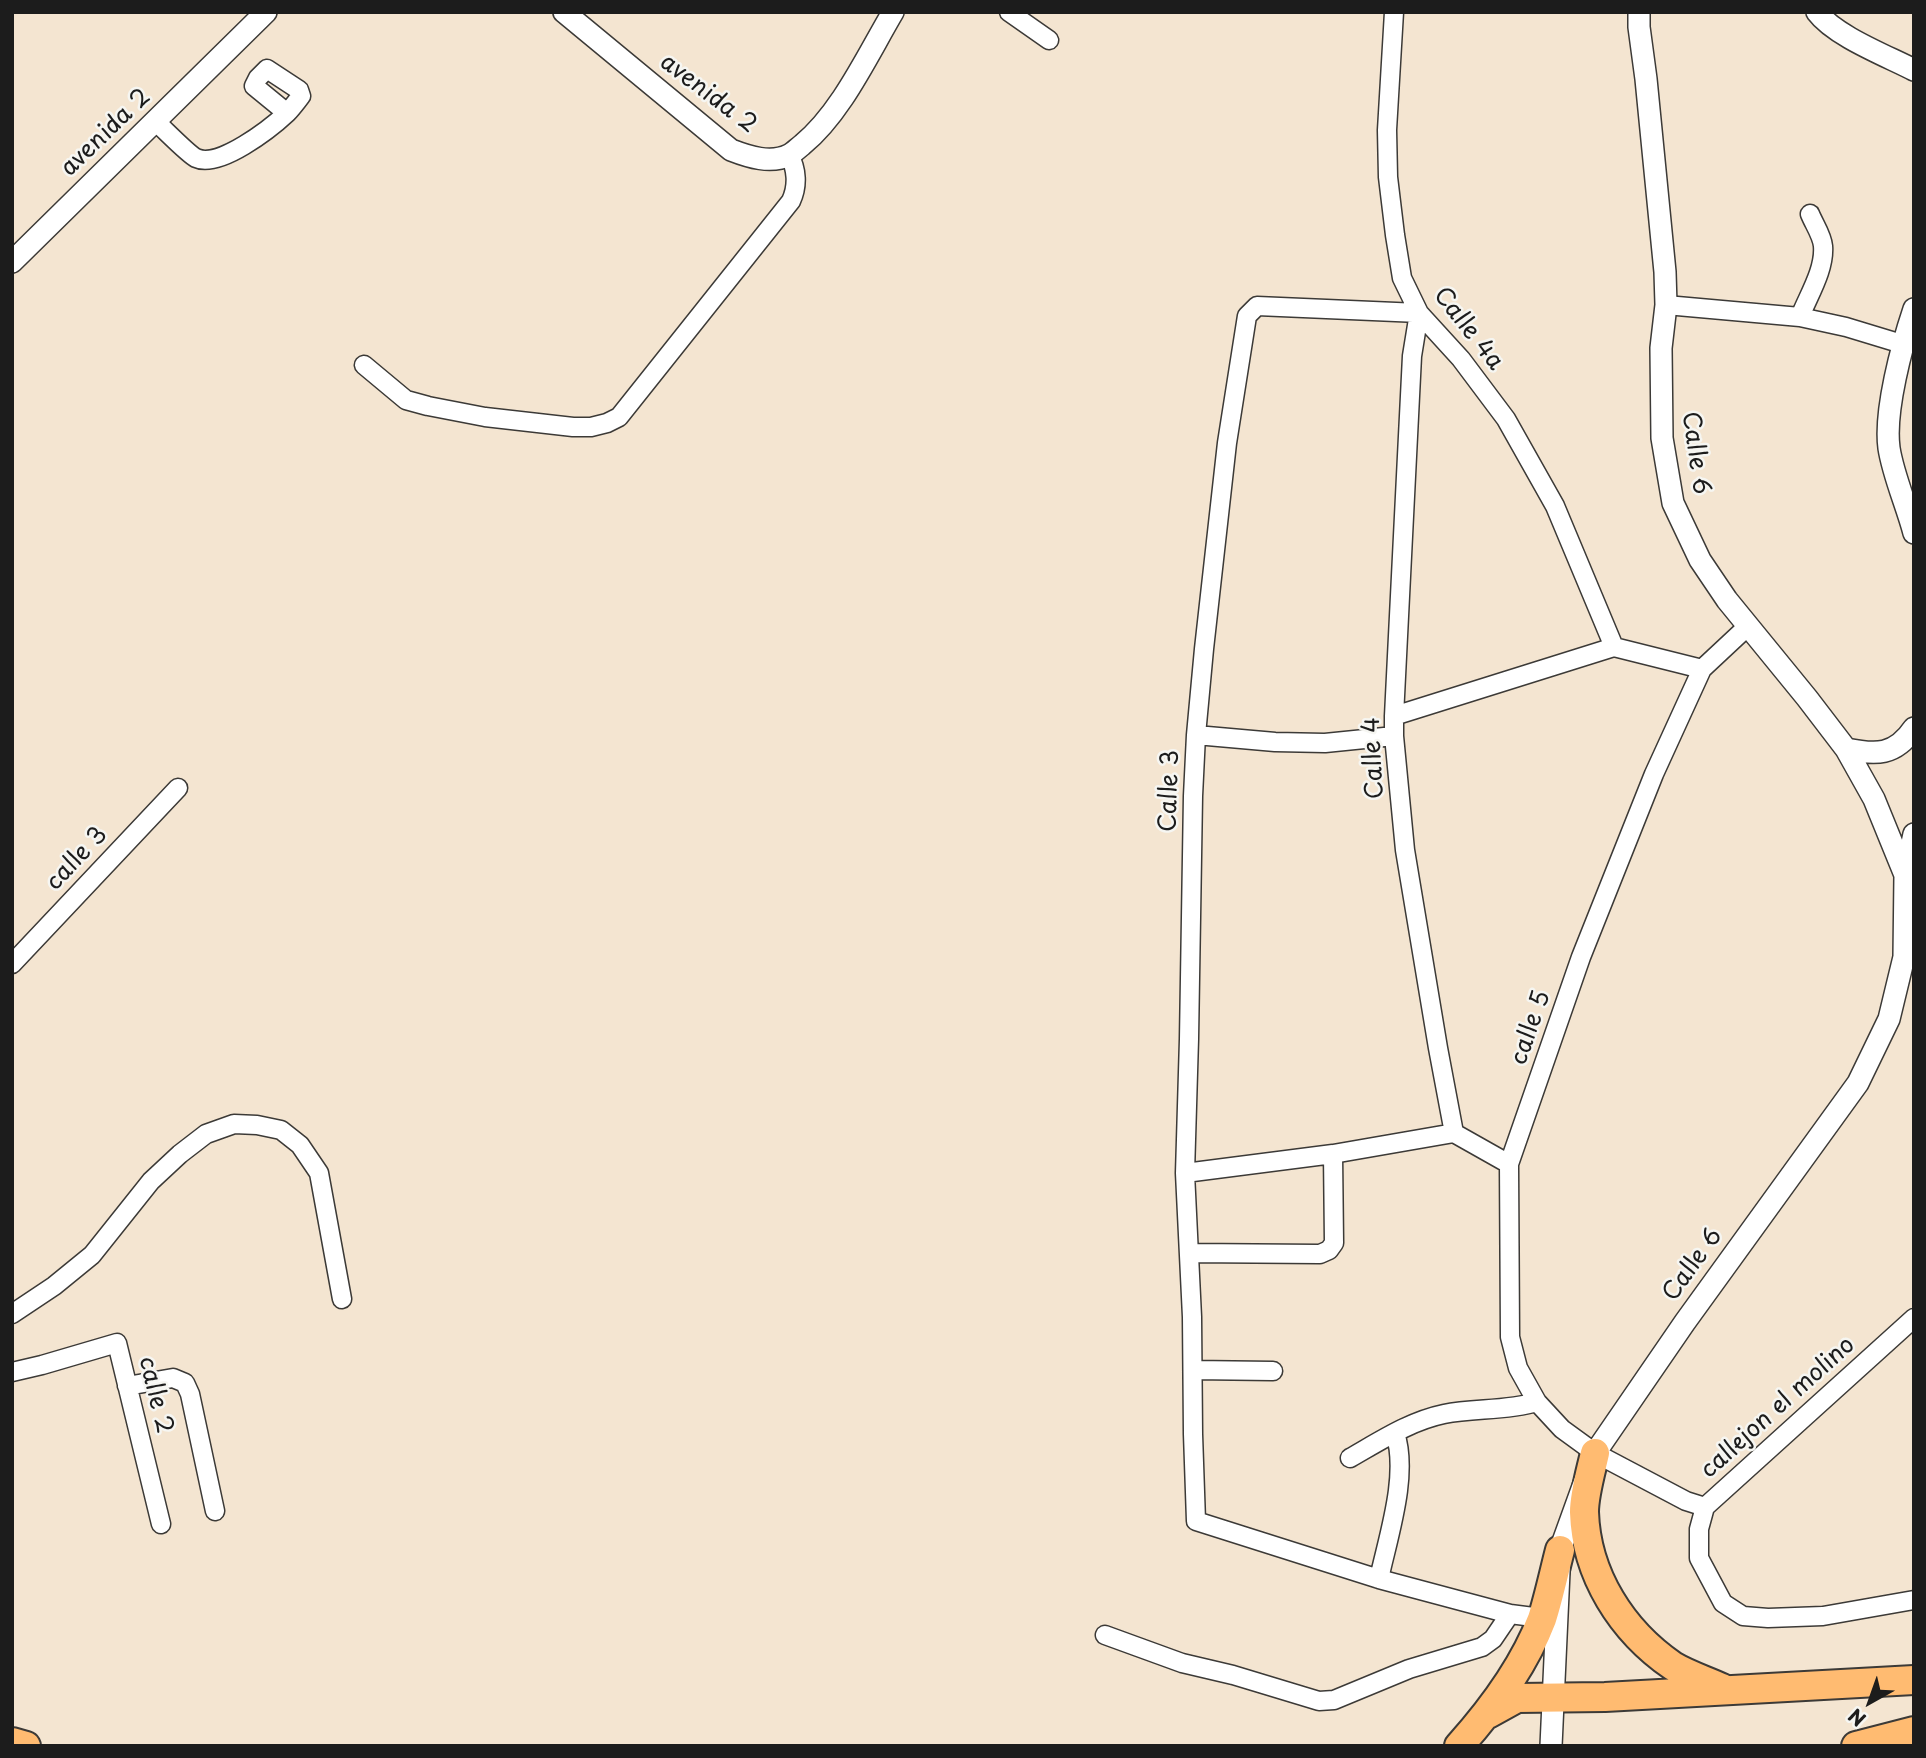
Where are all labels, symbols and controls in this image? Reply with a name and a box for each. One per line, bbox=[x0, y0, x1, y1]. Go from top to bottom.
street label: avenida 2 bbox=[654, 48, 762, 140]
street label: avenida 2 bbox=[55, 83, 157, 183]
street label: Calle 4a bbox=[1427, 282, 1509, 376]
street label: Calle 6 bbox=[1675, 410, 1715, 496]
street label: Calle 4 bbox=[1357, 716, 1391, 800]
street label: Calle 3 bbox=[1154, 749, 1186, 833]
street label: calle 3 bbox=[40, 821, 114, 897]
street label: calle 5 bbox=[1505, 987, 1557, 1069]
street label: Calle 6 bbox=[1657, 1223, 1729, 1307]
street label: callejon el molino bbox=[1695, 1331, 1861, 1485]
street label: calle 2 bbox=[132, 1354, 178, 1436]
north arrow bbox=[1835, 1667, 1905, 1737]
text: N bbox=[1842, 1703, 1871, 1734]

